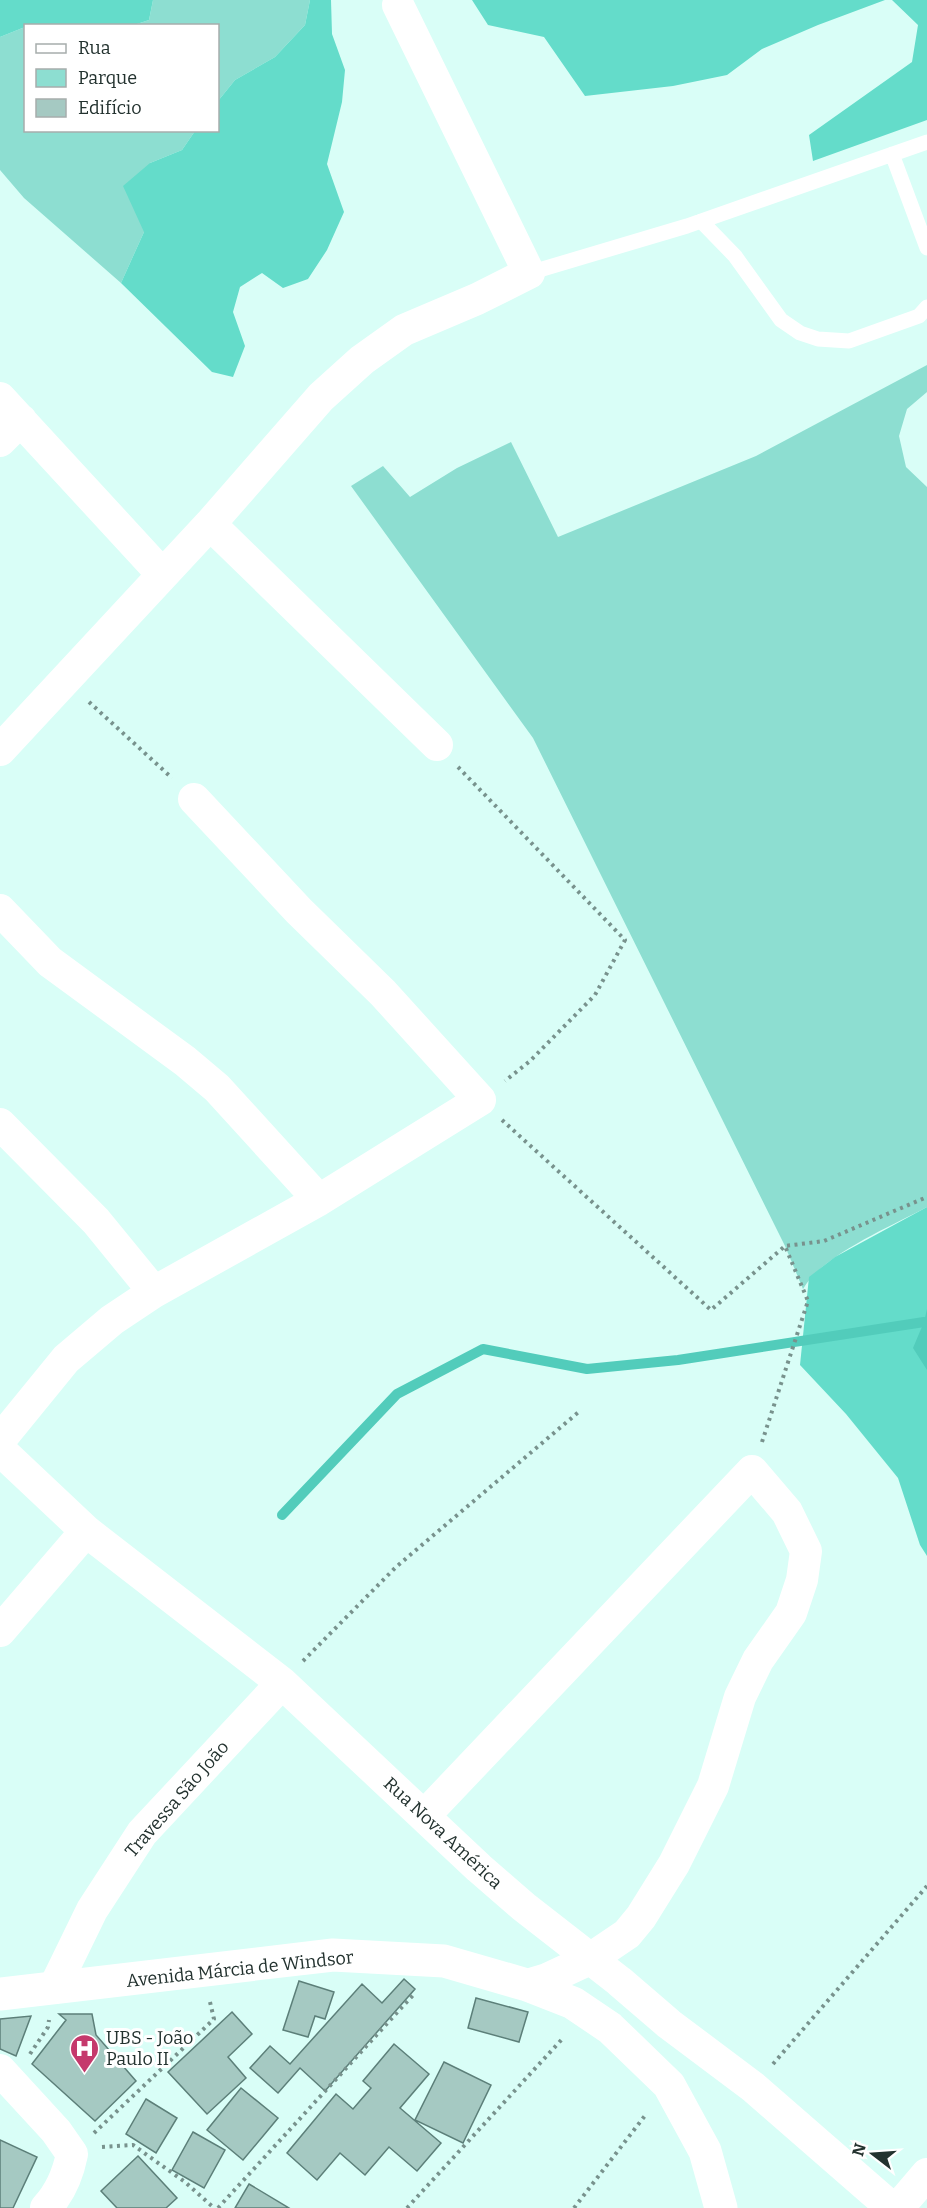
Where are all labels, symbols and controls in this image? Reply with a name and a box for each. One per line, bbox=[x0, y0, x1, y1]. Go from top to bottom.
legend bbox=[24, 24, 219, 132]
text: Rua bbox=[78, 37, 111, 59]
text: Parque bbox=[78, 67, 137, 89]
text: Edifício bbox=[78, 97, 142, 119]
street label: Travessa São João bbox=[120, 1736, 234, 1862]
street label: Rua Nova América bbox=[379, 1772, 507, 1894]
street label: Avenida Márcia de Windsor bbox=[125, 1946, 355, 1992]
place label: UBS - João Paulo II bbox=[106, 2027, 193, 2070]
hospital icon: UBS - João Paulo II bbox=[69, 2032, 101, 2074]
north arrow bbox=[843, 2124, 903, 2184]
text: N bbox=[848, 2141, 870, 2158]

